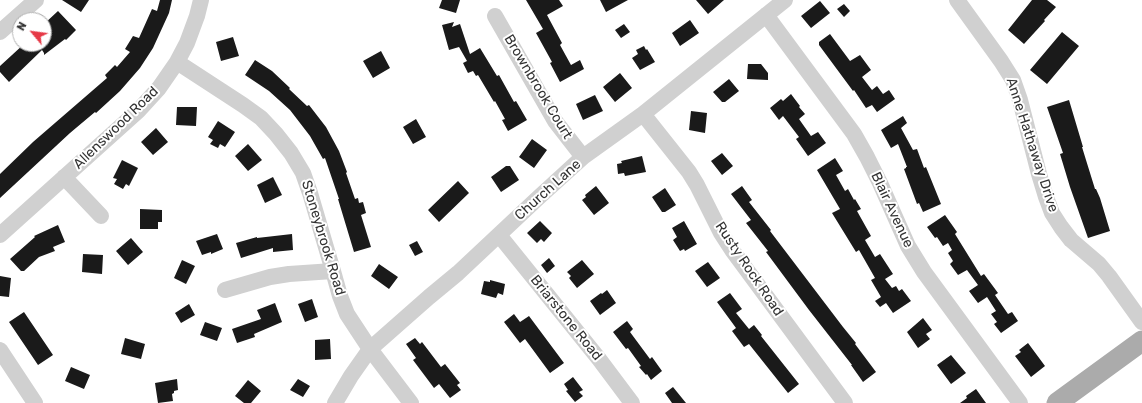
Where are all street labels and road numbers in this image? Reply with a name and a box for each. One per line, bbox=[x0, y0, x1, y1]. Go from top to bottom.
street label: Brownbrook Court bbox=[500, 32, 576, 142]
street label: Anne Hathaway Drive bbox=[1002, 76, 1062, 214]
street label: Allenswood Road bbox=[70, 83, 162, 173]
street label: Church Lane bbox=[512, 156, 584, 224]
street label: Blair Avenue bbox=[867, 169, 917, 251]
street label: Stoneybrook Road bbox=[298, 178, 348, 298]
street label: Rusty Rock Road bbox=[711, 219, 787, 319]
street label: Briarstone Road bbox=[527, 272, 605, 364]

